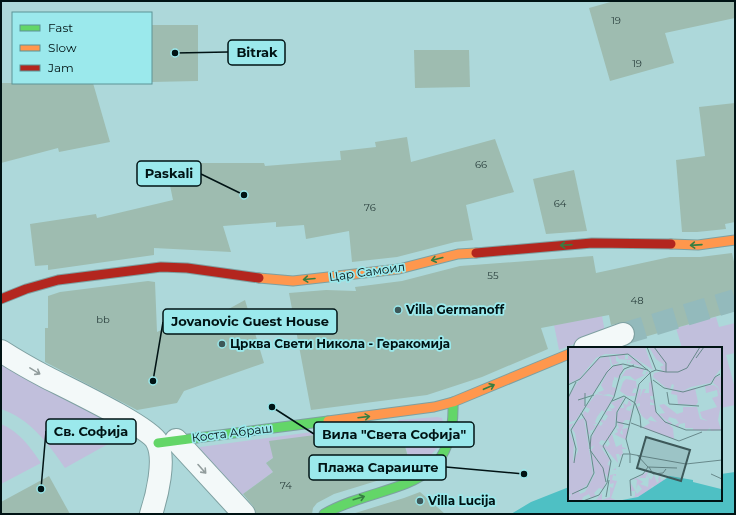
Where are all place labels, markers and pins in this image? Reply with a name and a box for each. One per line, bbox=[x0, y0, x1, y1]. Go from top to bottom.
callout: Bitrak bbox=[228, 40, 285, 65]
callout: Paskali bbox=[137, 161, 201, 186]
place label: Villa Germanoff bbox=[405, 302, 505, 317]
marker: Villa Germanoff bbox=[393, 305, 403, 315]
callout: Jovanovic Guest House bbox=[163, 309, 337, 334]
place label: Црква Свети Никола - Геракомија bbox=[230, 336, 450, 351]
marker: Црква Свети Никола - Геракомија bbox=[217, 339, 227, 349]
callout: Св. Софија bbox=[46, 419, 136, 444]
callout: Вила "Света Софија" bbox=[314, 422, 474, 447]
callout: Плажа Сараиште bbox=[309, 455, 446, 480]
place label: Villa Lucija bbox=[427, 493, 496, 508]
marker: Villa Lucija bbox=[415, 496, 425, 506]

